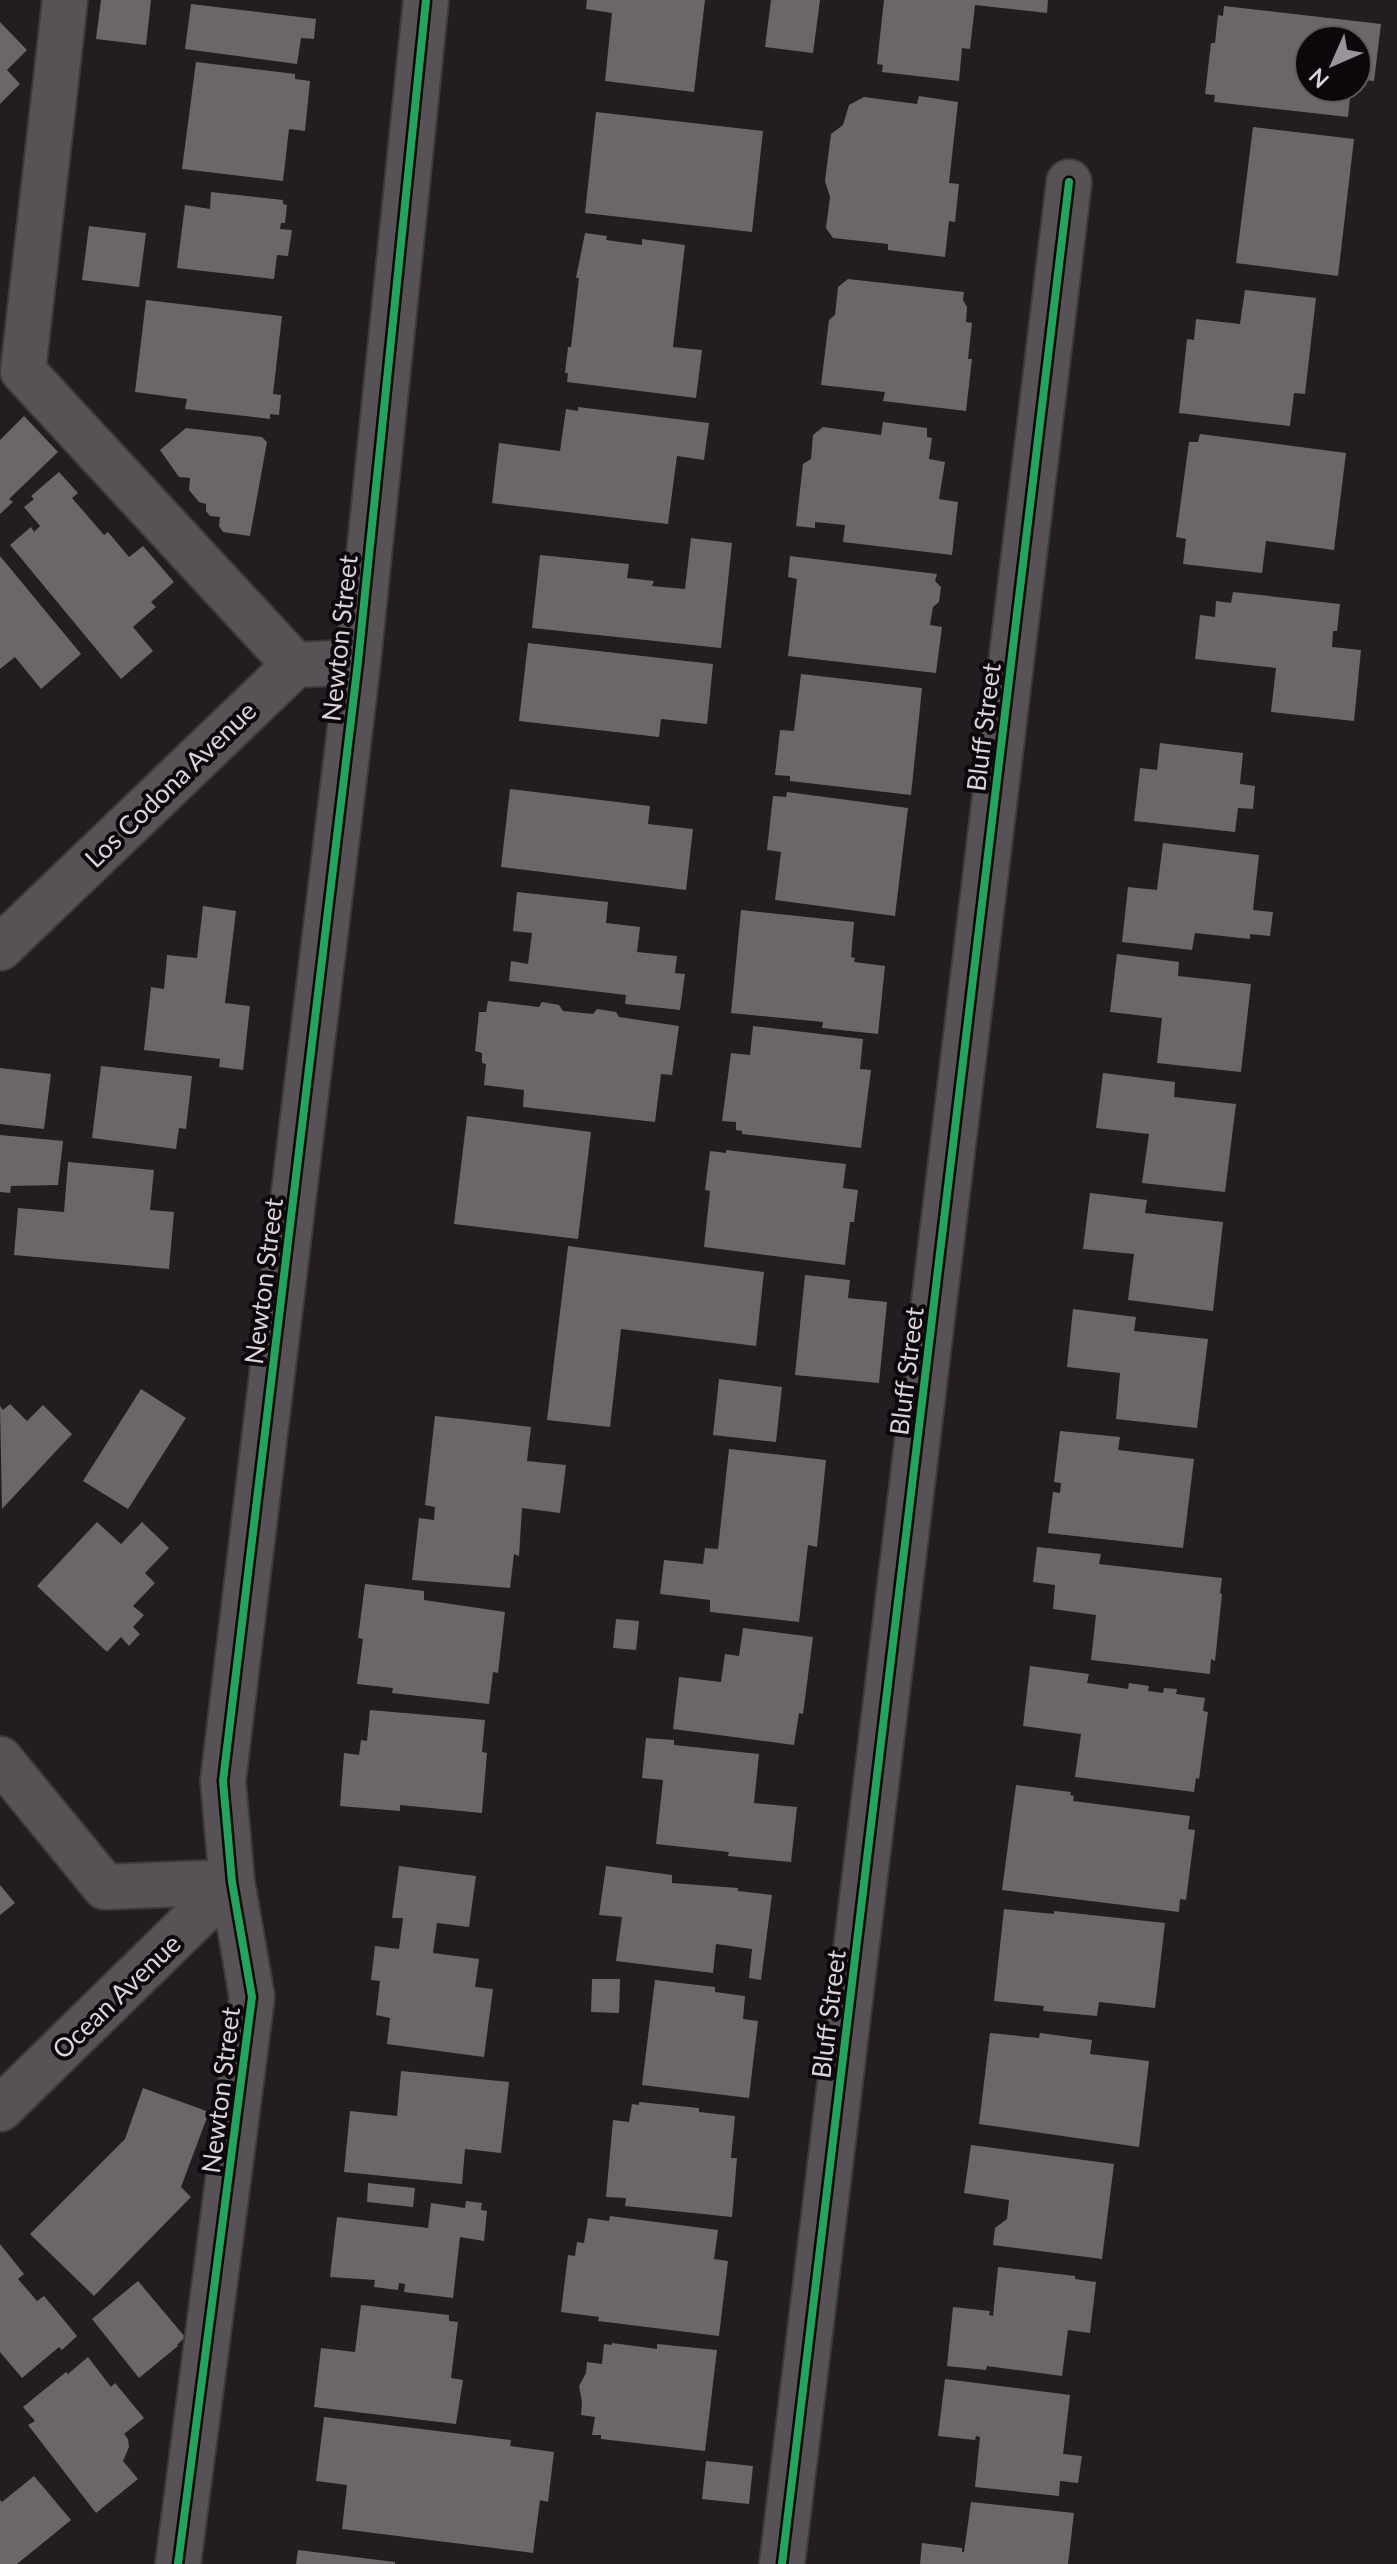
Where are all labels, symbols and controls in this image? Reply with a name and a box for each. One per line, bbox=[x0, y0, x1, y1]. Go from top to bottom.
north arrow bbox=[1293, 24, 1373, 104]
text: N bbox=[1303, 63, 1334, 94]
street label: Newton Street bbox=[314, 553, 364, 723]
street label: Bluff Street bbox=[959, 660, 1007, 793]
street label: Los Codona Avenue bbox=[78, 694, 262, 874]
street label: Newton Street bbox=[237, 1195, 289, 1366]
street label: Bluff Street bbox=[882, 1304, 930, 1437]
street label: Ocean Avenue bbox=[45, 1927, 187, 2065]
street label: Bluff Street bbox=[804, 1947, 852, 2080]
street label: Newton Street bbox=[194, 2004, 246, 2175]

